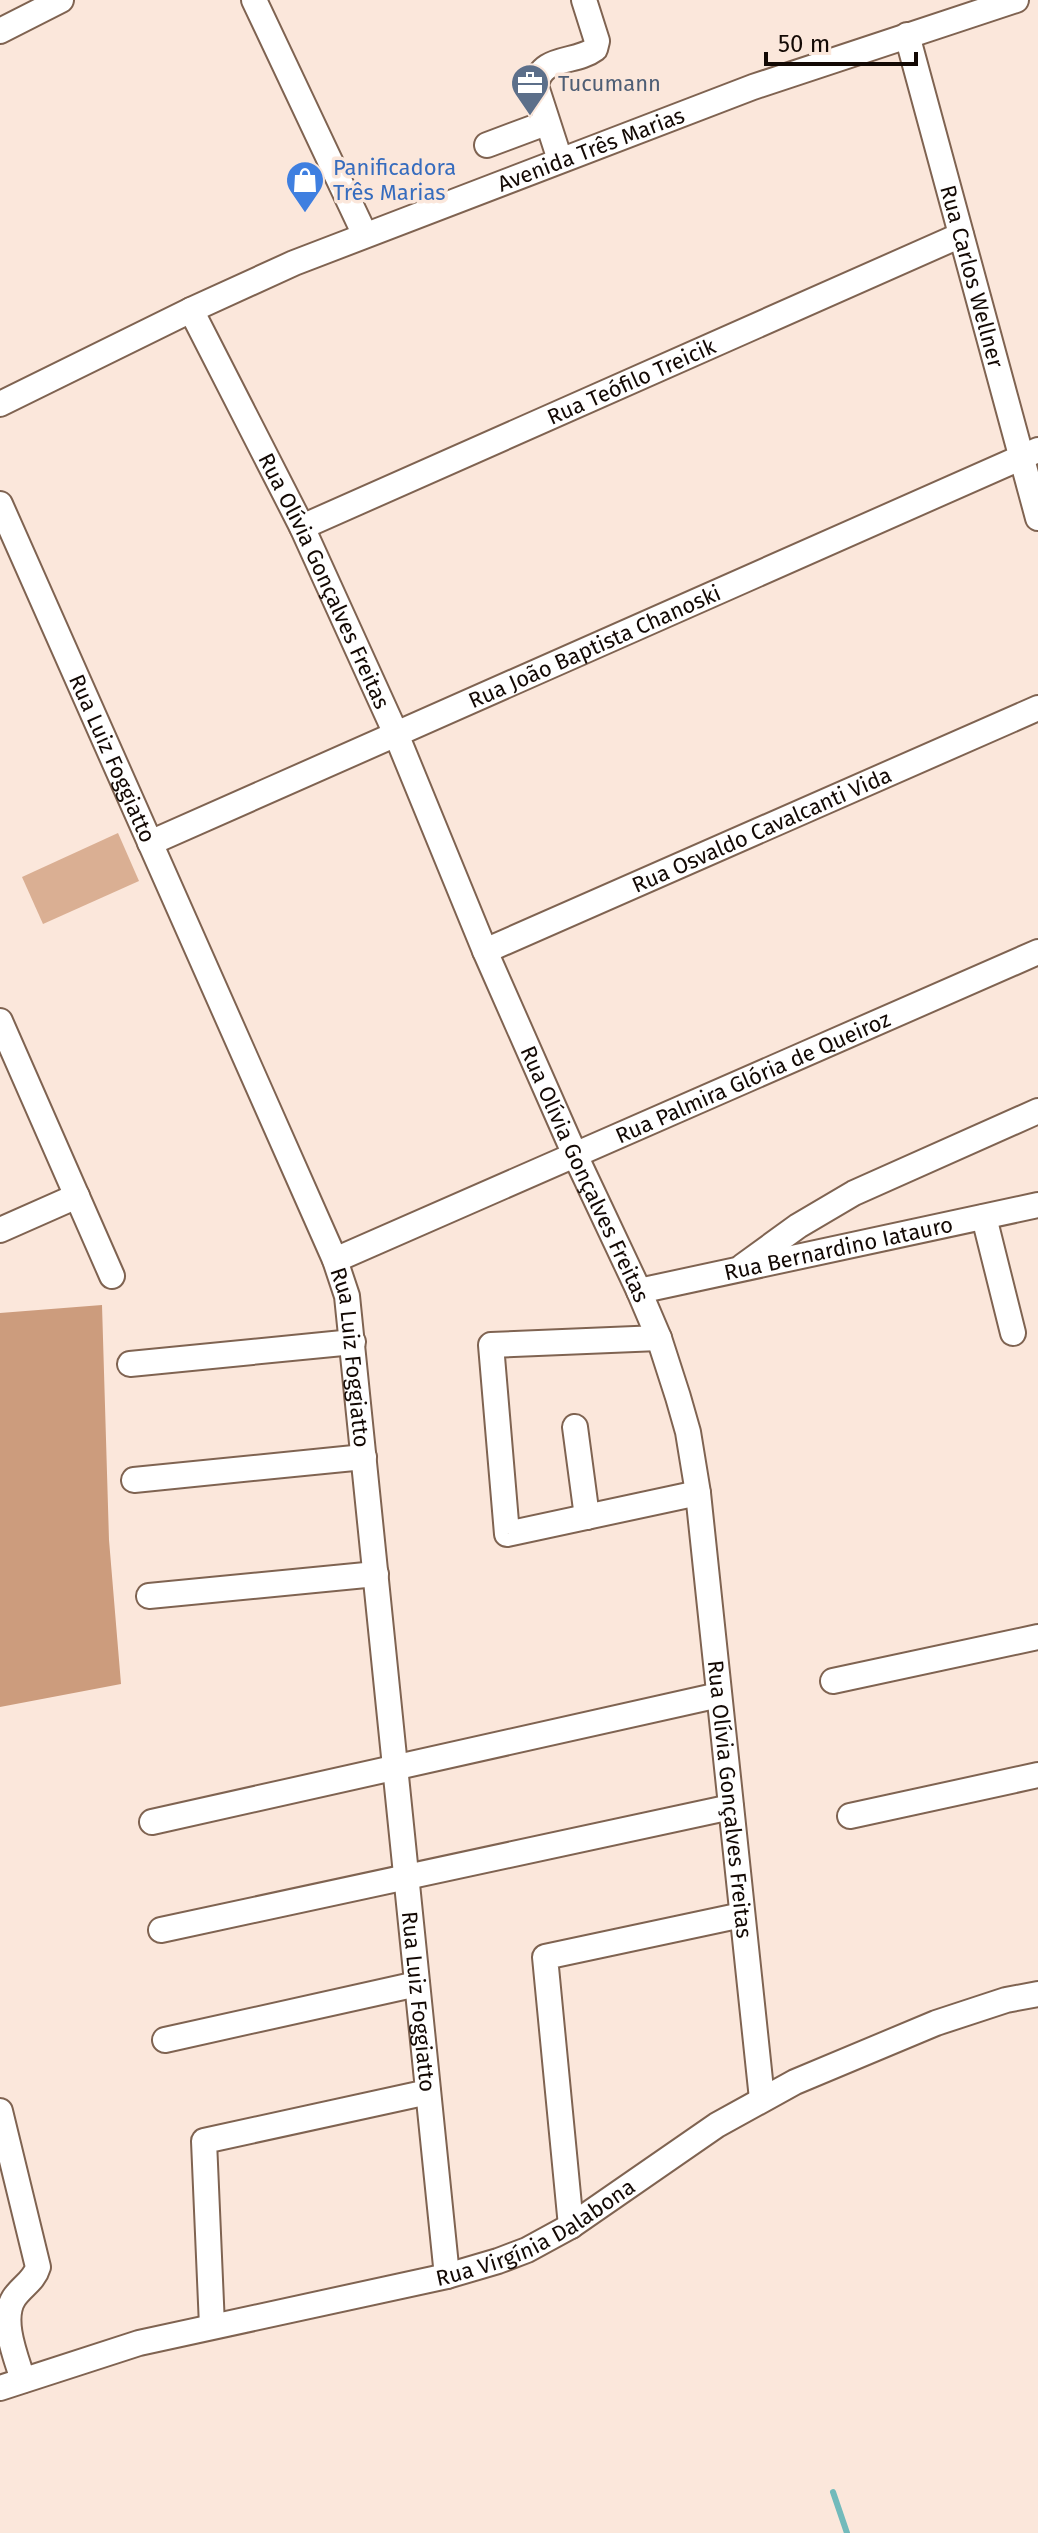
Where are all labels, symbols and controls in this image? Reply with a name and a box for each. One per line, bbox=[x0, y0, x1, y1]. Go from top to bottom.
scale bar bbox=[766, 16, 916, 66]
text: 50 m bbox=[778, 30, 830, 58]
office icon: Tucumann bbox=[509, 62, 551, 117]
place label: Tucumann bbox=[558, 70, 661, 97]
street label: Avenida Três Marias bbox=[494, 101, 688, 197]
place label: Panificadora Três Marias bbox=[333, 154, 456, 206]
shop icon: Panificadora Três Marias bbox=[284, 159, 326, 214]
street label: Rua Carlos Wellner bbox=[935, 182, 1010, 371]
street label: Rua Teófilo Treicik bbox=[543, 332, 720, 430]
street label: Rua Olívia Gonçalves Freitas bbox=[253, 448, 396, 713]
street label: Rua João Baptista Chanoski bbox=[464, 579, 725, 714]
street label: Rua Luiz Foggiatto bbox=[64, 670, 162, 847]
street label: Rua Osvaldo Cavalcanti Vida bbox=[628, 761, 895, 898]
street label: Rua Palmira Glória de Queiroz bbox=[611, 1005, 894, 1149]
street label: Rua Olívia Gonçalves Freitas bbox=[515, 1041, 656, 1306]
street label: Rua Bernardino Iatauro bbox=[722, 1210, 955, 1286]
street label: Rua Luiz Foggiatto bbox=[325, 1264, 376, 1448]
street label: Rua Olívia Gonçalves Freitas bbox=[702, 1659, 758, 1939]
street label: Rua Luiz Foggiatto bbox=[396, 1910, 442, 2093]
street label: Rua Virgínia Dalabona bbox=[433, 2173, 640, 2292]

